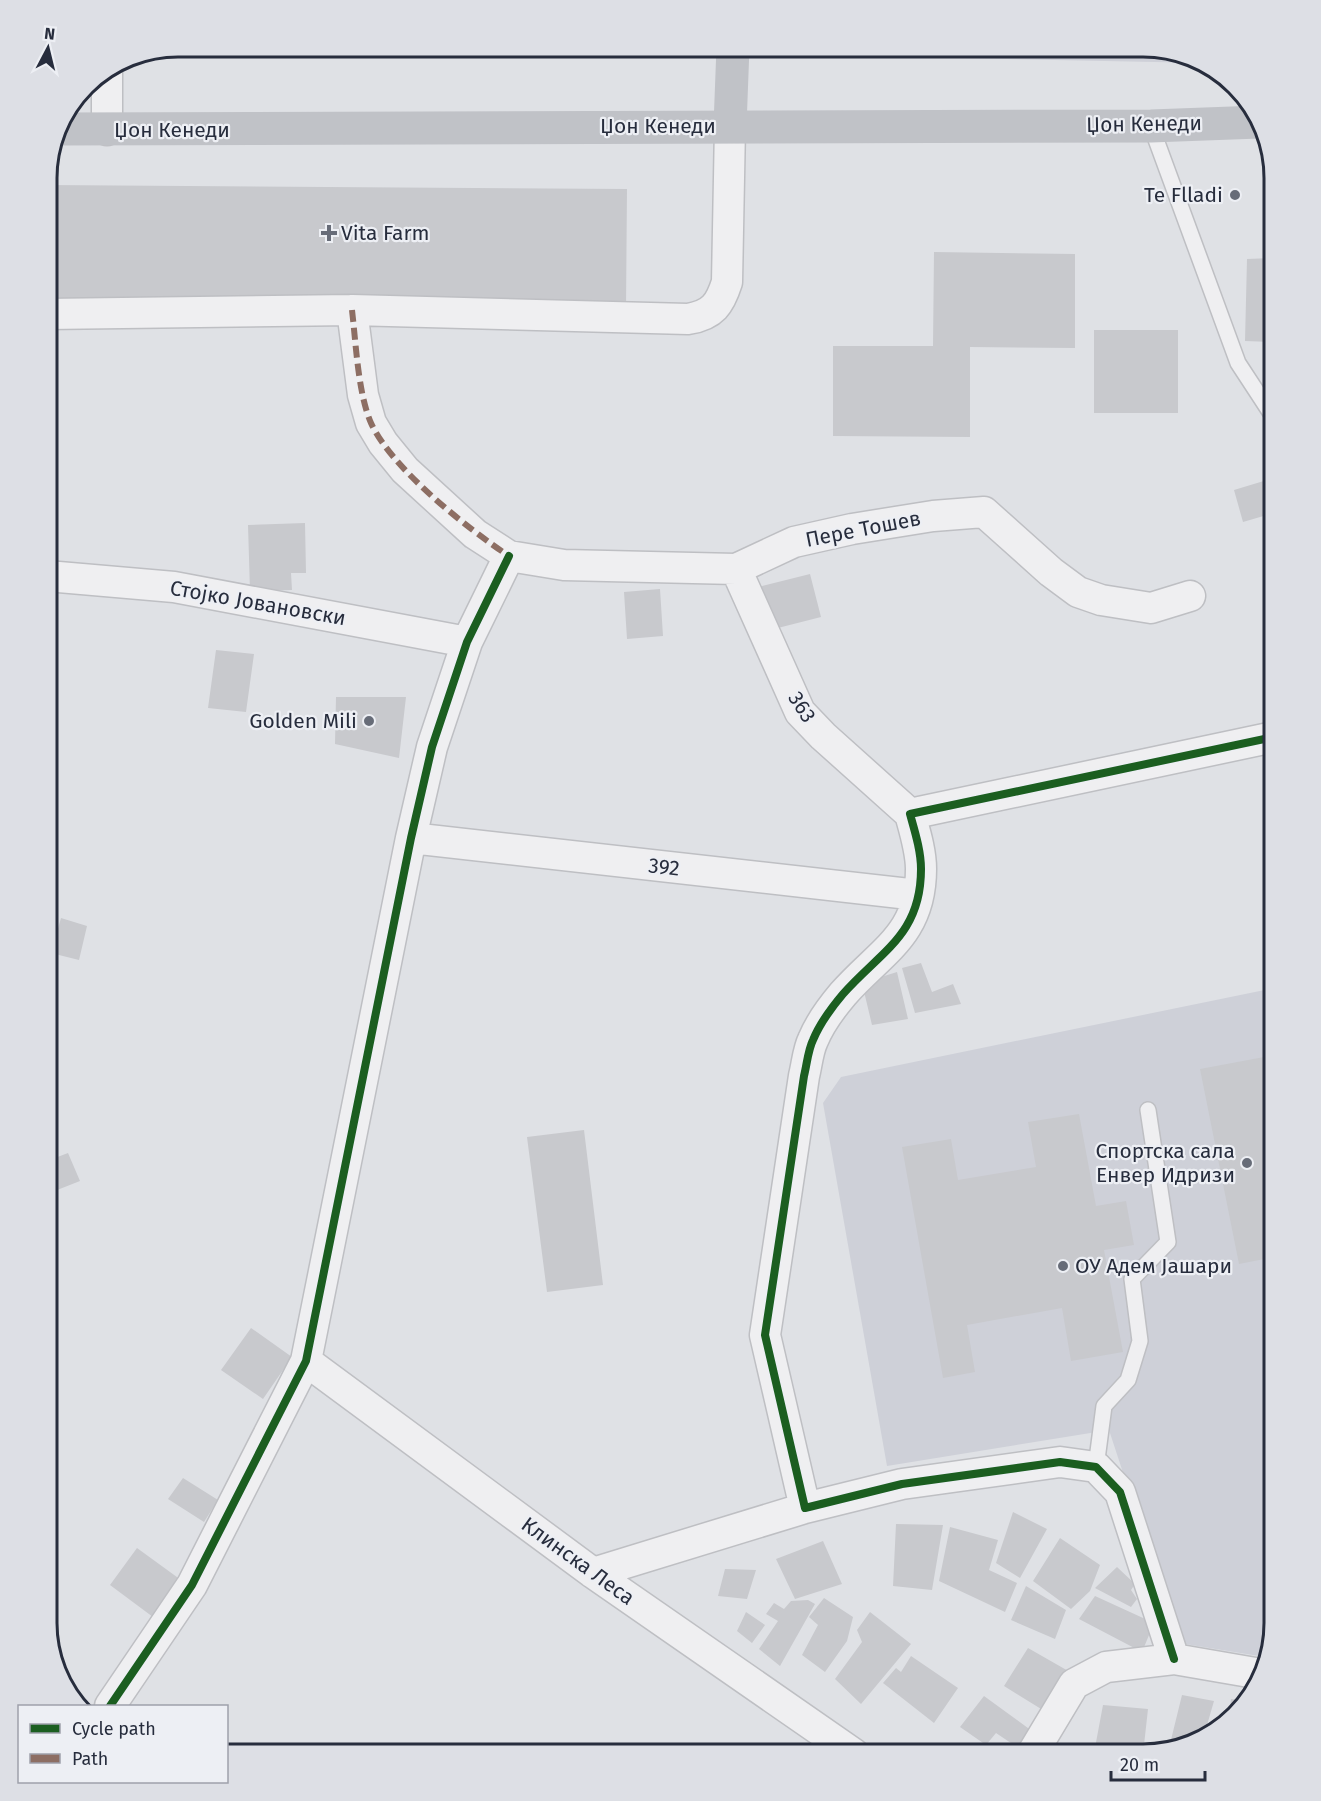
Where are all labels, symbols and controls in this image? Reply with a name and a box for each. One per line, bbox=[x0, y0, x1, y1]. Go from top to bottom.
north arrow bbox=[18, 18, 78, 78]
text: N bbox=[43, 24, 56, 44]
street label: Џон Кенеди bbox=[1086, 110, 1202, 138]
street label: Џон Кенеди bbox=[600, 113, 716, 139]
street label: Џон Кенеди bbox=[114, 117, 230, 143]
place label: Te Flladi bbox=[1144, 182, 1223, 208]
marker: Te Flladi bbox=[1228, 188, 1242, 202]
place label: Vita Farm bbox=[341, 220, 430, 246]
marker: Vita Farm bbox=[322, 226, 336, 240]
street label: Пере Тошев bbox=[803, 505, 923, 553]
street label: Стојко Јовановски bbox=[168, 575, 348, 631]
street label: 363 bbox=[782, 687, 822, 727]
place label: Golden Mili bbox=[249, 708, 357, 734]
marker: Golden Mili bbox=[362, 714, 376, 728]
street label: 392 bbox=[647, 852, 681, 882]
place label: Спортска сала Енвер Идризи bbox=[1096, 1138, 1235, 1188]
marker: Спортска сала Енвер Идризи bbox=[1240, 1156, 1254, 1170]
place label: ОУ Адем Јашари bbox=[1075, 1253, 1232, 1279]
marker: ОУ Адем Јашари bbox=[1056, 1259, 1070, 1273]
street label: Клинска Леса bbox=[516, 1511, 640, 1611]
legend bbox=[18, 1705, 228, 1783]
text: Cycle path bbox=[72, 1718, 156, 1740]
scale bar bbox=[1111, 1744, 1206, 1782]
text: Path bbox=[72, 1748, 108, 1770]
text: 20 m bbox=[1120, 1754, 1159, 1776]

